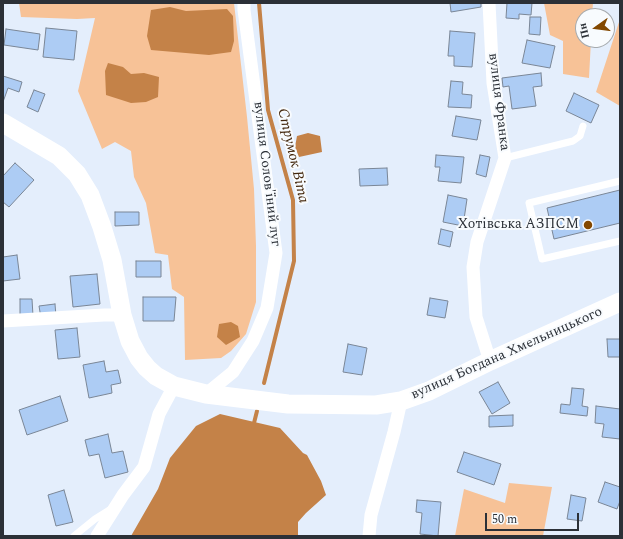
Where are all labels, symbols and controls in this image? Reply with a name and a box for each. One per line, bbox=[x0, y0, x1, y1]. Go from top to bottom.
north arrow bbox=[575, 8, 615, 48]
text: Пн bbox=[574, 21, 594, 41]
street label: вулиця Франка bbox=[484, 52, 512, 152]
street label: вулиця Солов'їний луг bbox=[249, 101, 283, 247]
water label: Струмок Віта bbox=[272, 107, 312, 205]
place label: Хотівська АЗПСМ bbox=[458, 217, 579, 233]
marker: Хотівська АЗПСМ bbox=[582, 219, 594, 231]
street label: вулиця Богдана Хмельницького bbox=[409, 304, 605, 404]
scale bar bbox=[487, 505, 581, 531]
text: 50 m bbox=[492, 510, 517, 529]

